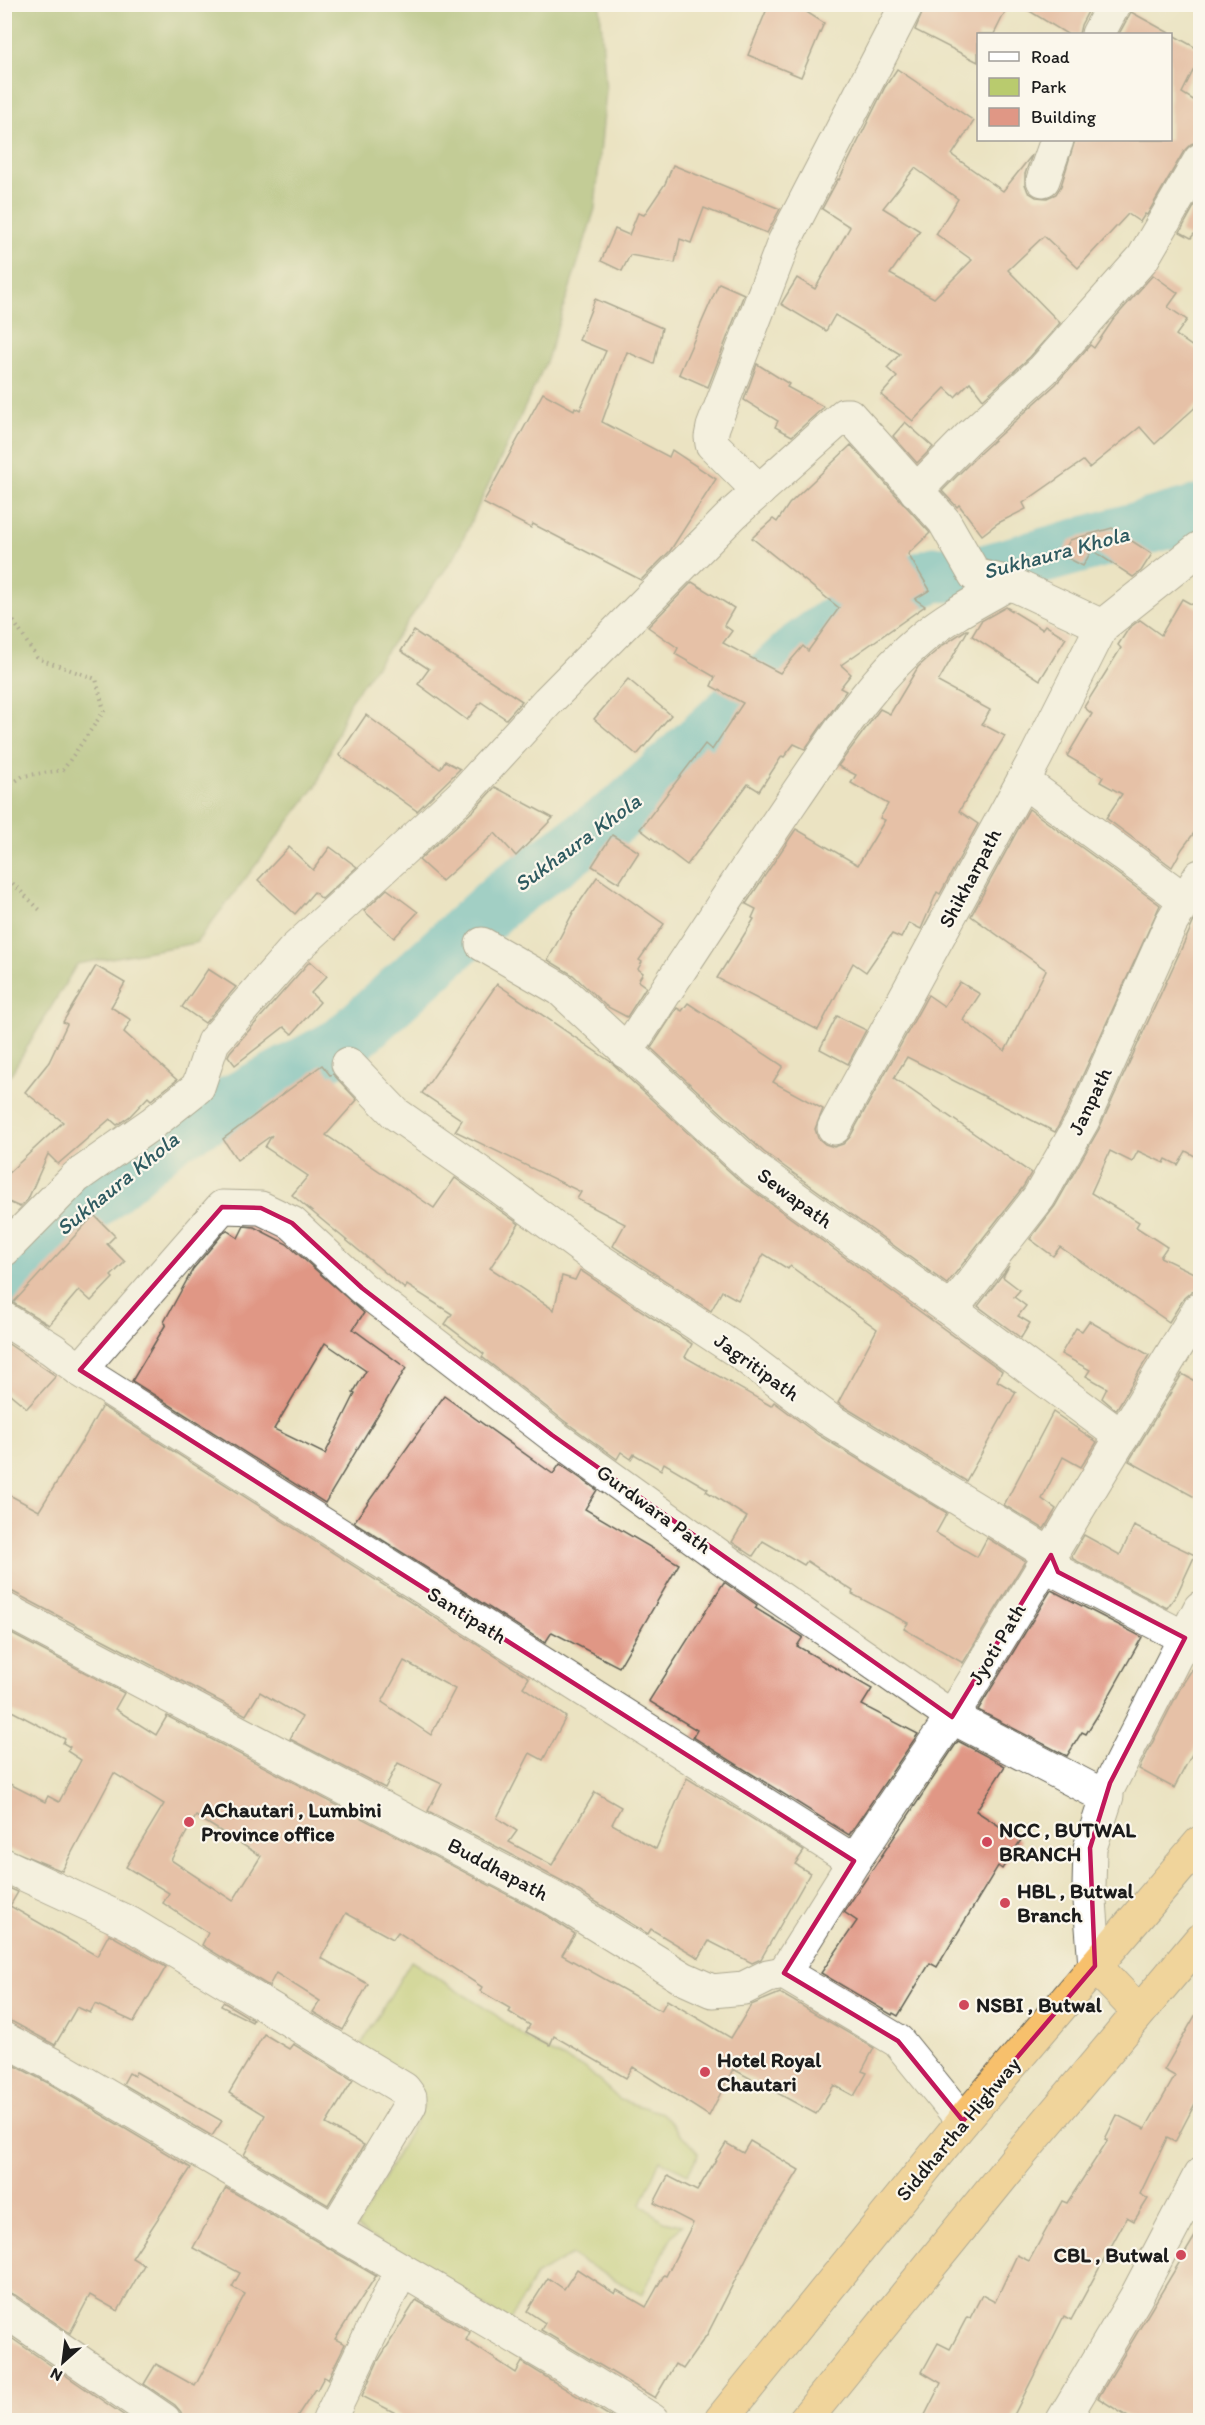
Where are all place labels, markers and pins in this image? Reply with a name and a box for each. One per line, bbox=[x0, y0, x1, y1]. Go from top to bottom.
place label: AChautari , Lumbini Province office bbox=[200, 1797, 382, 1846]
marker: AChautari , Lumbini Province office bbox=[182, 1815, 196, 1829]
place label: NCC , BUTWAL BRANCH bbox=[999, 1817, 1136, 1866]
marker: NCC , BUTWAL BRANCH bbox=[980, 1835, 994, 1849]
place label: HBL , Butwal Branch bbox=[1017, 1878, 1135, 1927]
marker: HBL , Butwal Branch bbox=[998, 1896, 1012, 1910]
place label: NSBI , Butwal bbox=[976, 1992, 1103, 2017]
marker: NSBI , Butwal bbox=[957, 1998, 971, 2012]
place label: Hotel Royal Chautari bbox=[717, 2047, 822, 2096]
marker: Hotel Royal Chautari bbox=[698, 2065, 712, 2079]
place label: CBL , Butwal bbox=[1054, 2242, 1170, 2267]
marker: CBL , Butwal bbox=[1174, 2248, 1188, 2262]

